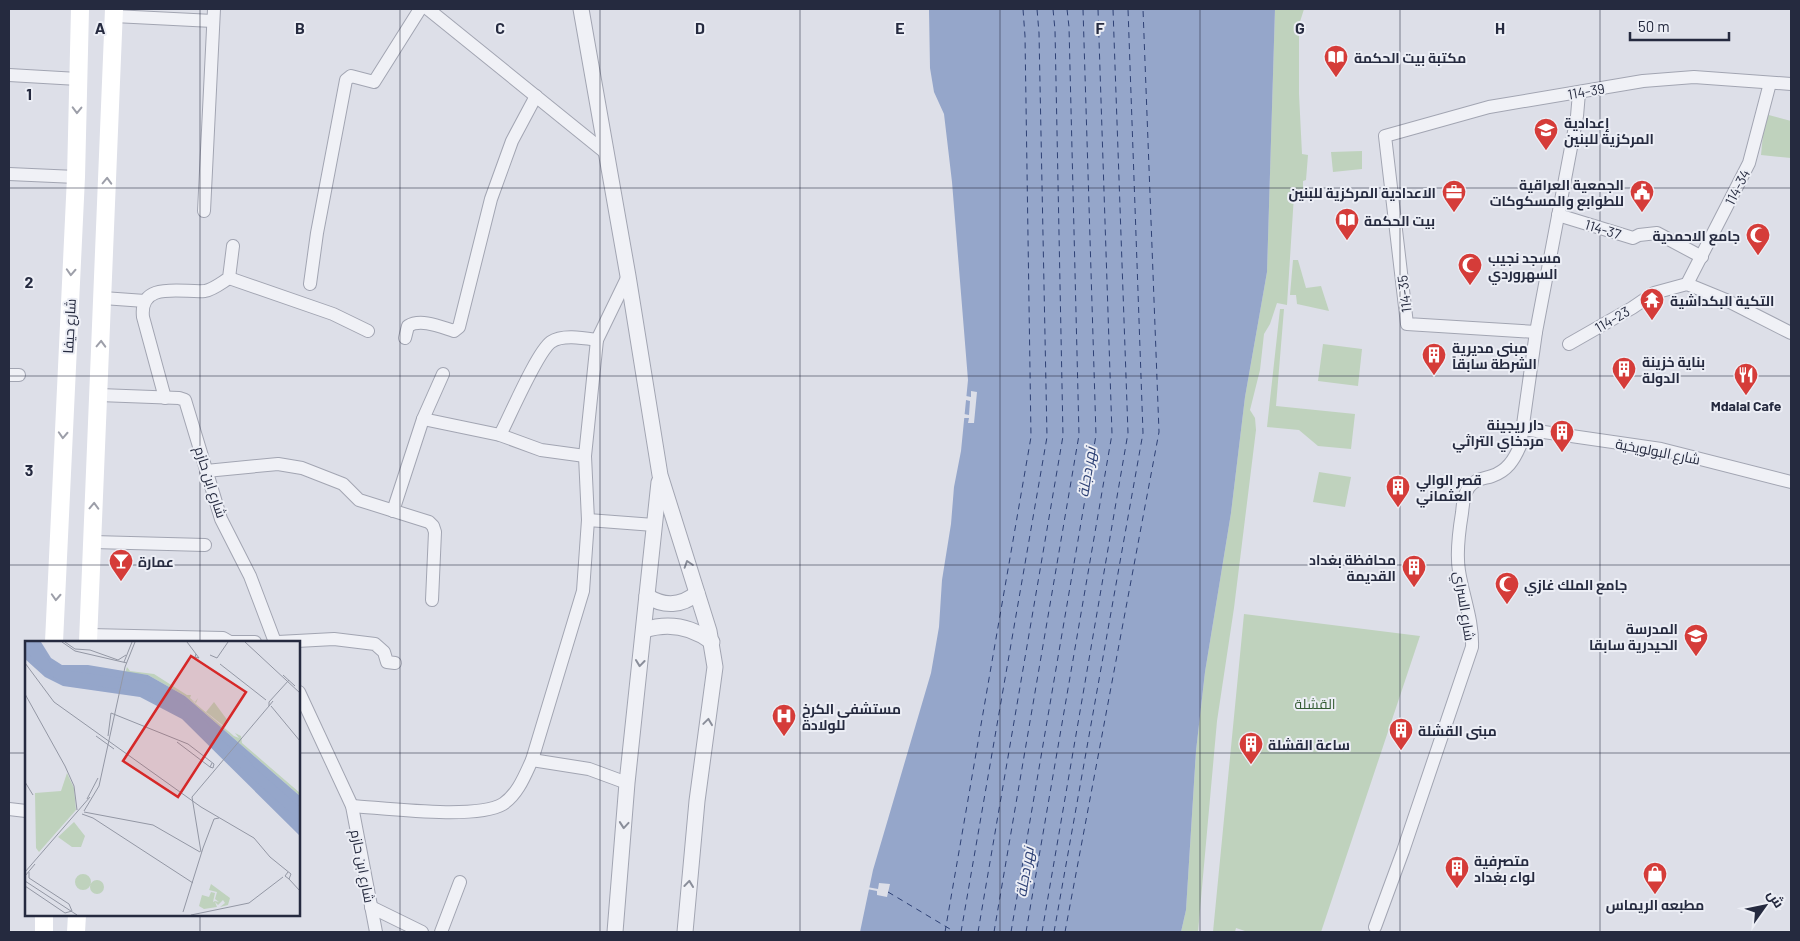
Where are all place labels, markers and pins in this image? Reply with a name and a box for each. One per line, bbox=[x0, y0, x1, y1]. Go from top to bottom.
library icon: مكتبة بيت الحكمة bbox=[1323, 44, 1349, 78]
place label: مكتبة بيت الحكمة bbox=[1354, 49, 1466, 66]
place label: إعدادية المركزية للبنين bbox=[1564, 114, 1654, 148]
school or university icon: إعدادية المركزية للبنين bbox=[1533, 117, 1559, 151]
place label: الجمعية العراقية للطوابع والمسكوكات bbox=[1490, 176, 1624, 211]
office icon: الاعدادية المركزية للبنين bbox=[1441, 179, 1467, 213]
public building icon: الجمعية العراقية للطوابع والمسكوكات bbox=[1629, 179, 1655, 213]
place label: الاعدادية المركزية للبنين bbox=[1288, 184, 1436, 202]
library icon: بيت الحكمة bbox=[1334, 207, 1360, 241]
place label: بيت الحكمة bbox=[1364, 212, 1435, 229]
mosque icon: جامع الاحمدية bbox=[1745, 222, 1771, 256]
place label: جامع الاحمدية bbox=[1652, 227, 1740, 246]
place label: مسجد نجيب السهروردي bbox=[1488, 249, 1561, 285]
mosque icon: مسجد نجيب السهروردي bbox=[1457, 252, 1483, 286]
temple icon: التكية البكداشية bbox=[1639, 287, 1665, 321]
place label: التكية البكداشية bbox=[1670, 292, 1774, 309]
place label: مبنى مديرية الشرطة سابقاً bbox=[1452, 339, 1537, 373]
building icon: مبنى مديرية الشرطة سابقاً bbox=[1421, 342, 1447, 376]
place label: بناية خزينة الدولة bbox=[1642, 353, 1705, 387]
building icon: بناية خزينة الدولة bbox=[1611, 356, 1637, 390]
restaurant icon: Mdalal Cafe bbox=[1733, 362, 1759, 396]
place label: Mdalal Cafe bbox=[1711, 397, 1782, 414]
place label: دار ريجينة مردخاي التراثي bbox=[1452, 416, 1544, 453]
building icon: دار ريجينة مردخاي التراثي bbox=[1549, 419, 1575, 453]
place label: قصر الوالي العثماني bbox=[1416, 471, 1482, 508]
building icon: قصر الوالي العثماني bbox=[1385, 474, 1411, 508]
bar icon: عمارة bbox=[108, 548, 134, 582]
place label: محافظة بغداد القديمة bbox=[1309, 551, 1396, 584]
place label: عمارة bbox=[138, 553, 174, 570]
building icon: محافظة بغداد القديمة bbox=[1401, 554, 1427, 588]
mosque icon: جامع الملك غازي bbox=[1494, 571, 1520, 605]
place label: جامع الملك غازي bbox=[1524, 576, 1627, 596]
place label: المدرسة الحيدرية سابقا bbox=[1589, 620, 1678, 653]
school or university icon: المدرسة الحيدرية سابقا bbox=[1683, 623, 1709, 657]
place label: مستشفى الكرخ للولادة bbox=[802, 700, 901, 734]
hospital icon: مستشفى الكرخ للولادة bbox=[771, 703, 797, 737]
building icon: مبنى القشلة bbox=[1388, 717, 1414, 751]
place label: مبنى القشلة bbox=[1418, 722, 1497, 740]
building icon: ساعة القشلة bbox=[1238, 731, 1264, 765]
place label: ساعة القشلة bbox=[1268, 736, 1350, 753]
place label: متصرفية لواء بغداد bbox=[1474, 852, 1535, 886]
building icon: متصرفية لواء بغداد bbox=[1444, 855, 1470, 889]
shop icon: مطبعه الريماس bbox=[1642, 861, 1668, 895]
place label: مطبعه الريماس bbox=[1606, 896, 1704, 914]

